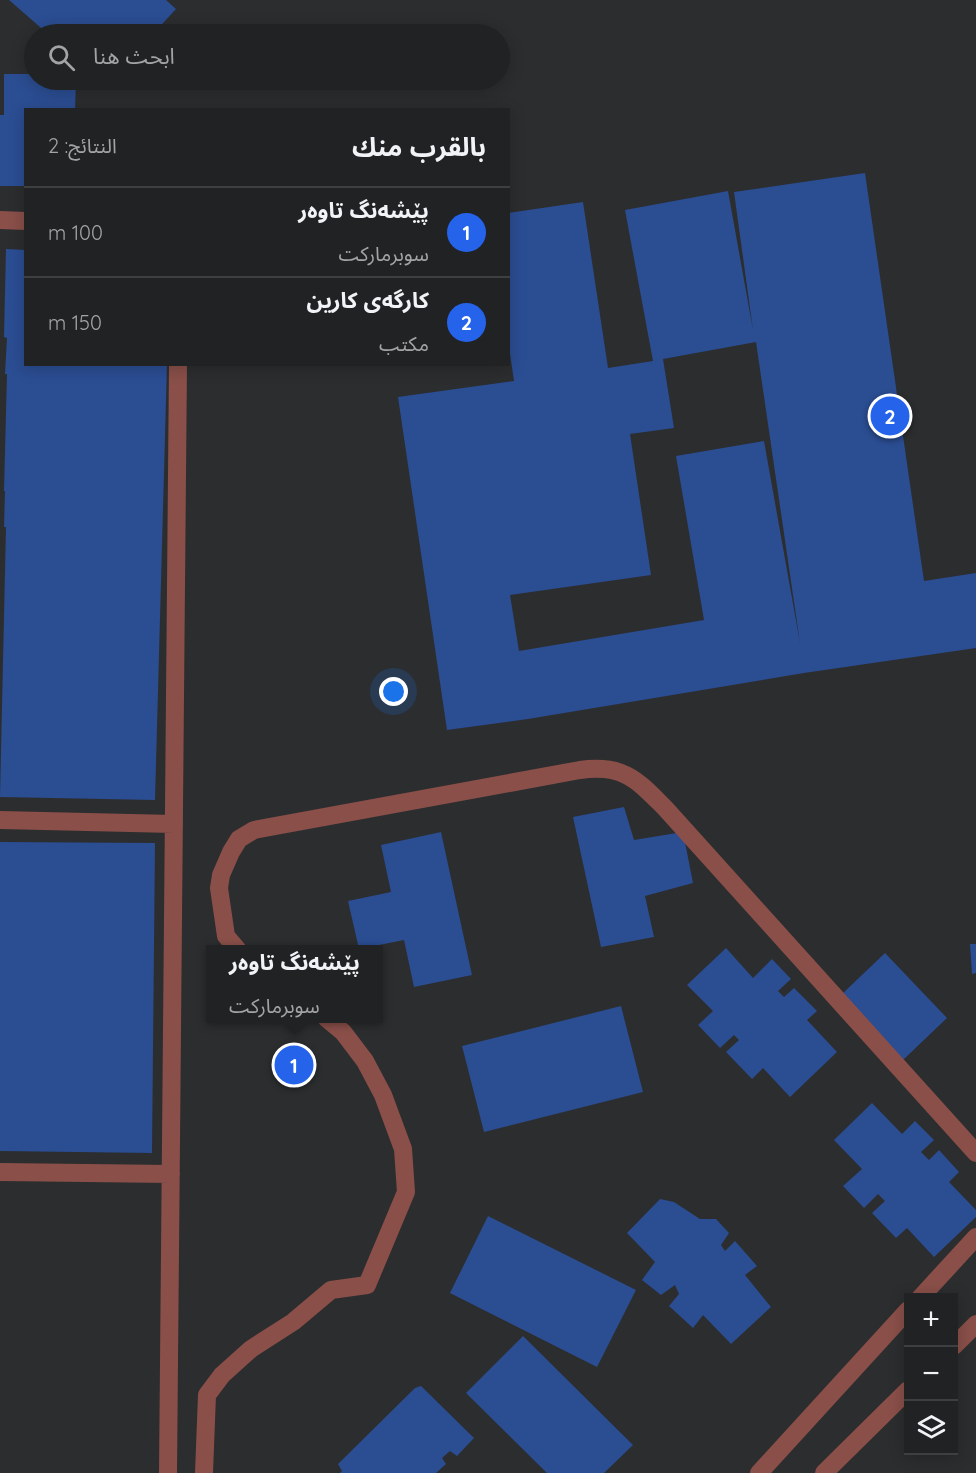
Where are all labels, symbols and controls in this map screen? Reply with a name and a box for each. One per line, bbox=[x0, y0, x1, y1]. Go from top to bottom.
search box bbox=[24, 24, 510, 90]
icon: search bbox=[45, 41, 78, 74]
text: ابحث هنا bbox=[93, 42, 175, 70]
text: بالقرب منك bbox=[352, 130, 486, 163]
text: النتائج: 2 bbox=[48, 133, 117, 158]
text: پێشەنگ تاوەر bbox=[298, 196, 429, 224]
text: 100 m bbox=[48, 220, 103, 245]
text: 1 bbox=[463, 220, 470, 245]
text: سوبرماركت bbox=[338, 241, 429, 266]
text: کارگەی کارین bbox=[307, 286, 429, 314]
text: 150 m bbox=[48, 310, 102, 335]
text: 2 bbox=[461, 310, 472, 335]
text: مكتب bbox=[379, 331, 429, 356]
pin: 2 bbox=[870, 394, 910, 438]
your location bbox=[379, 677, 408, 706]
popup bbox=[206, 945, 383, 1023]
text: پێشەنگ تاوەر bbox=[229, 948, 360, 976]
text: سوبرماركت bbox=[229, 993, 320, 1018]
pin: 1 bbox=[274, 1042, 314, 1088]
map controls bbox=[904, 1293, 958, 1455]
button: + bbox=[904, 1293, 958, 1347]
button: − bbox=[904, 1347, 958, 1401]
button: layers bbox=[904, 1401, 958, 1455]

